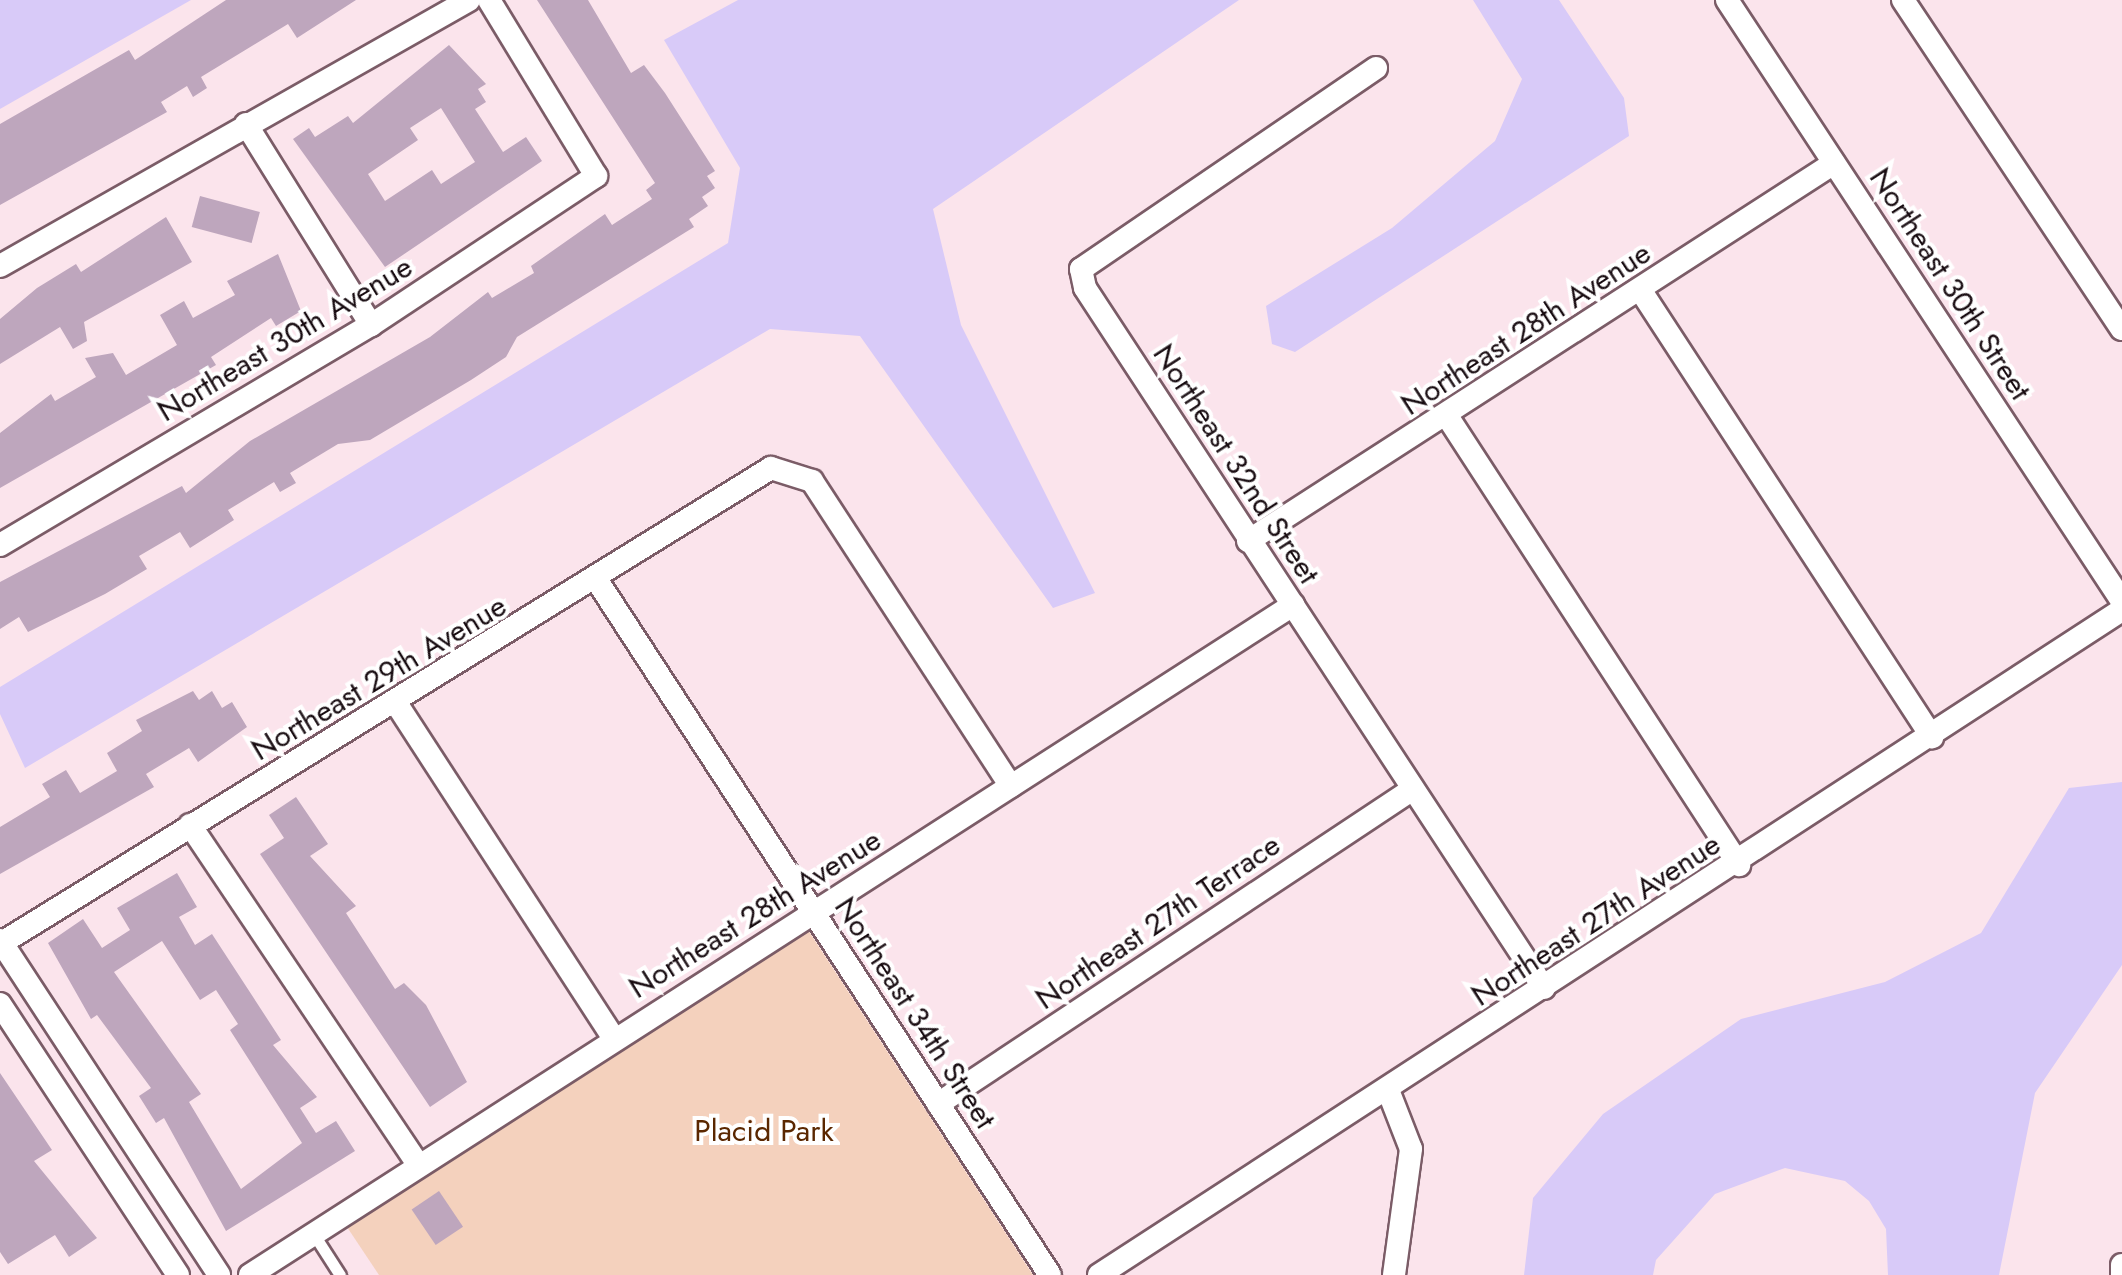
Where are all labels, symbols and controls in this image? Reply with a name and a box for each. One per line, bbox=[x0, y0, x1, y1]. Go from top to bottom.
street label: Northeast 30th Street bbox=[1862, 161, 2038, 407]
street label: Northeast 28th Avenue bbox=[1395, 235, 1657, 423]
street label: Northeast 30th Avenue bbox=[151, 249, 419, 429]
street label: Northeast 32nd Street bbox=[1145, 338, 1327, 590]
street label: Northeast 29th Avenue bbox=[245, 588, 513, 768]
street label: Northeast 28th Avenue bbox=[623, 822, 887, 1006]
street label: Northeast 27th Avenue bbox=[1465, 826, 1727, 1014]
street label: Northeast 27th Terrace bbox=[1029, 827, 1287, 1017]
street label: Northeast 34th Street bbox=[827, 891, 1003, 1135]
park label: Placid Park bbox=[694, 1113, 834, 1149]

